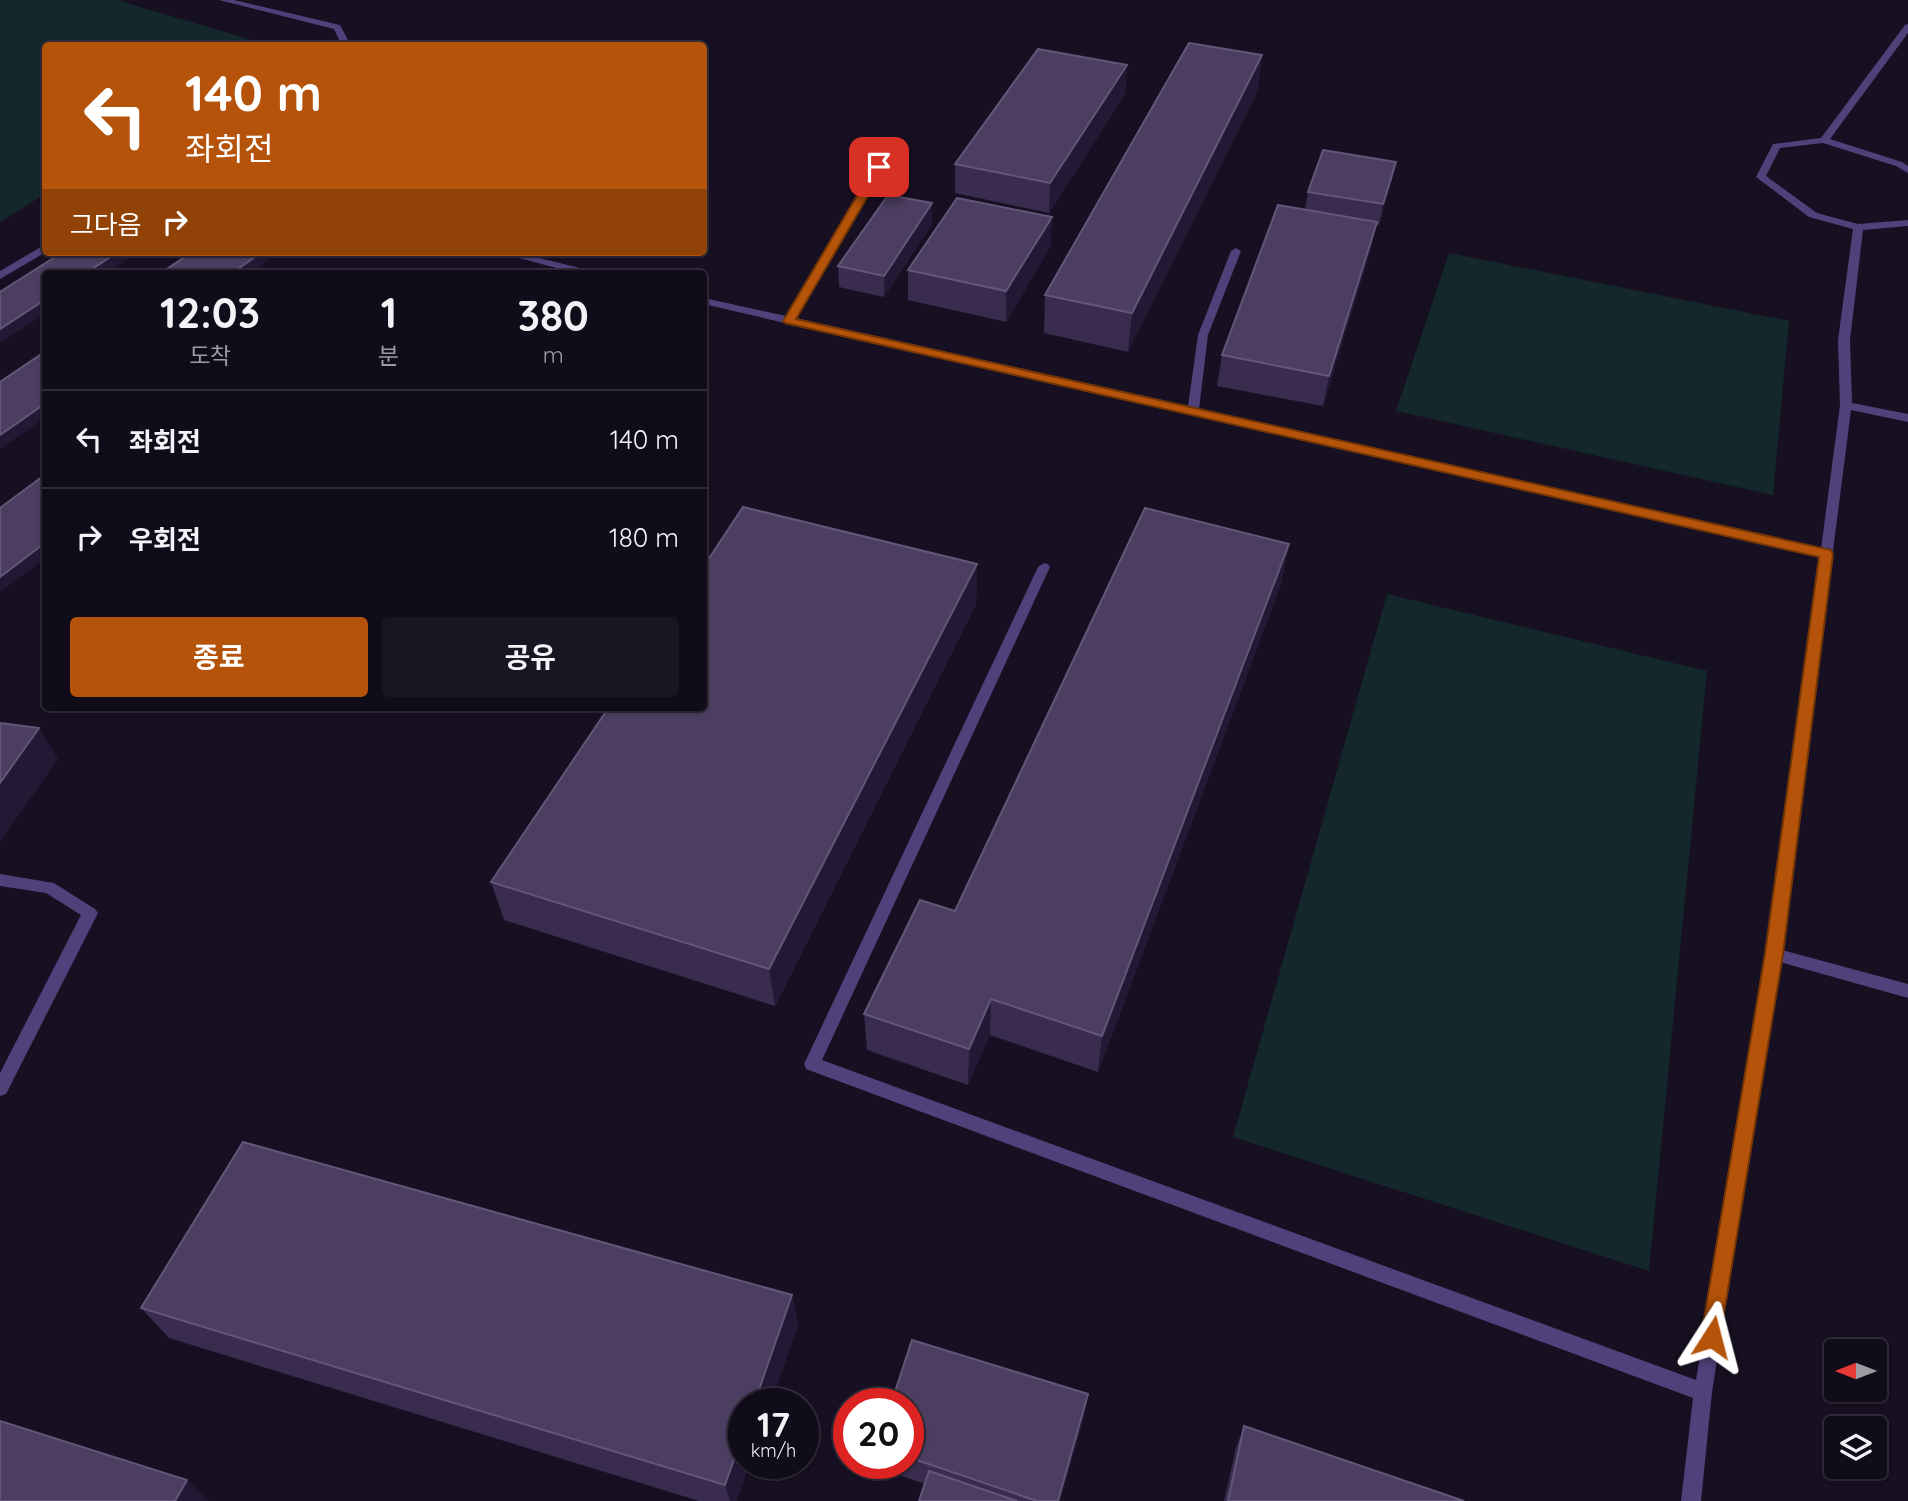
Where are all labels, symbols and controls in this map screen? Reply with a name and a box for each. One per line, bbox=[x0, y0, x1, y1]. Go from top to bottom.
text: 140 m bbox=[185, 62, 322, 123]
icon: left bbox=[70, 70, 161, 161]
text: 좌회전 bbox=[185, 128, 273, 168]
pin bbox=[849, 137, 909, 197]
icon: arrive bbox=[860, 148, 898, 186]
icon: right bbox=[156, 203, 194, 241]
text: 그다음 bbox=[70, 208, 142, 241]
text: 12:03 bbox=[160, 286, 260, 339]
text: 1 bbox=[381, 286, 397, 339]
text: 380 bbox=[518, 289, 589, 342]
text: m bbox=[543, 340, 564, 369]
text: 도착 bbox=[189, 341, 231, 370]
text: 분 bbox=[378, 341, 399, 370]
icon: left bbox=[70, 420, 108, 458]
text: 140 m bbox=[610, 423, 679, 456]
text: 좌회전 bbox=[129, 425, 201, 458]
icon: right bbox=[70, 518, 108, 556]
text: 180 m bbox=[609, 521, 679, 554]
text: 우회전 bbox=[129, 523, 201, 556]
button: 종료 bbox=[70, 617, 368, 697]
button: 공유 bbox=[382, 617, 679, 697]
position arrow bbox=[1675, 1300, 1749, 1374]
north arrow bbox=[1824, 1339, 1886, 1402]
map controls bbox=[1824, 1339, 1887, 1479]
speed limit sign: 20 bbox=[833, 1388, 924, 1479]
text: 17 bbox=[757, 1402, 790, 1446]
button: layers bbox=[1824, 1416, 1887, 1479]
text: km/h bbox=[751, 1439, 796, 1462]

